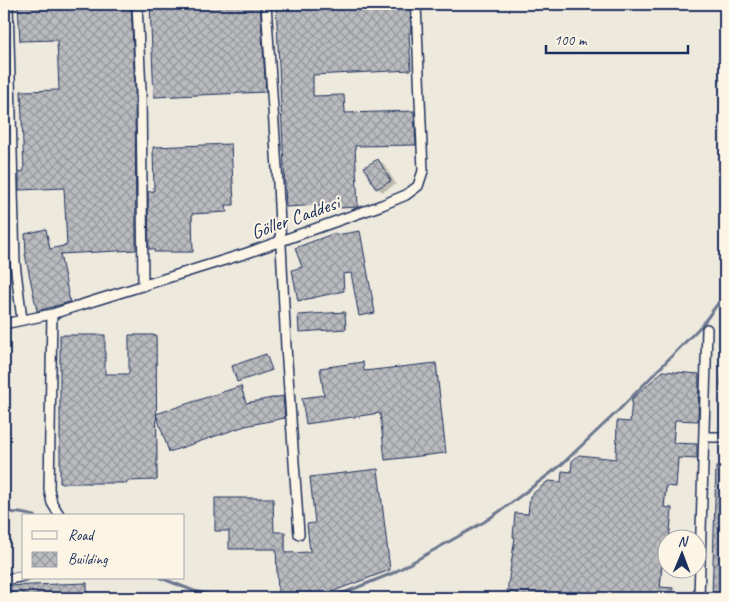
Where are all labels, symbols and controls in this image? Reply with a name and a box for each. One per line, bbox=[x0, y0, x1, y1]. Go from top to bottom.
scale bar bbox=[546, 22, 689, 54]
text: 100 m bbox=[554, 31, 588, 50]
street label: Göller Caddesi bbox=[248, 189, 345, 245]
legend bbox=[22, 514, 185, 580]
text: Road bbox=[68, 526, 95, 545]
north arrow bbox=[656, 530, 706, 580]
text: N bbox=[678, 533, 689, 550]
text: Building bbox=[68, 550, 108, 569]

